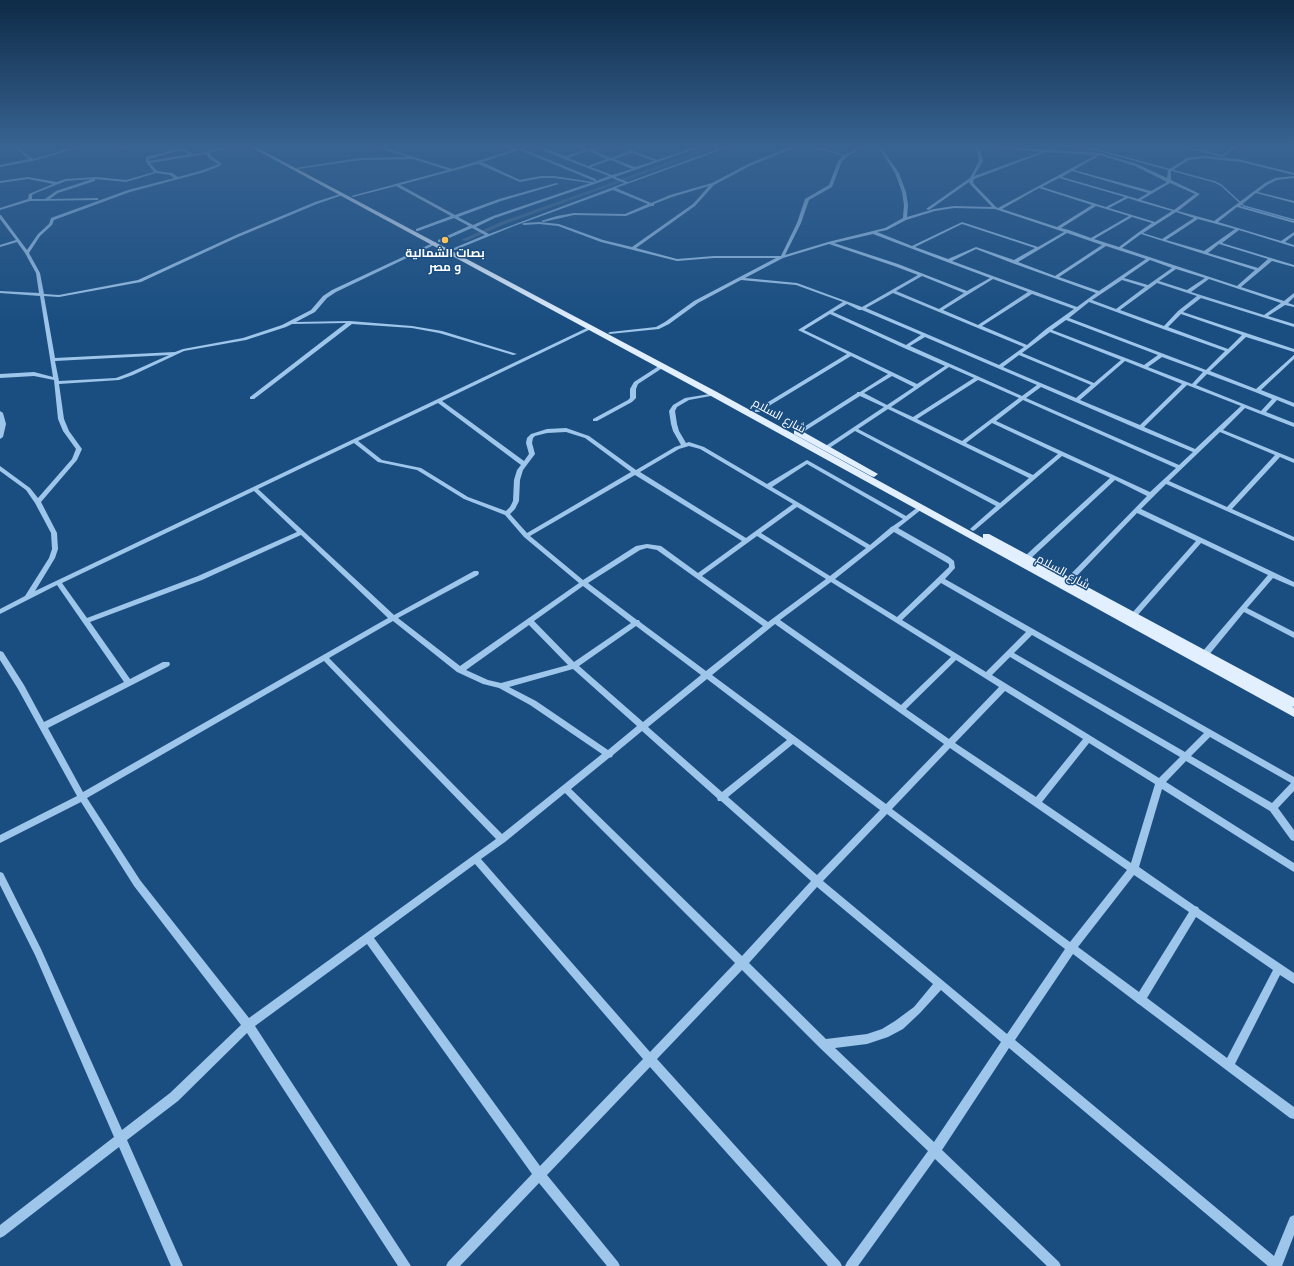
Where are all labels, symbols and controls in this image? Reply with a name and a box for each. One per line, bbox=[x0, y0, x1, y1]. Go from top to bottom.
marker: بصات الشمالية و مصر bbox=[440, 235, 450, 245]
place label: بصات الشمالية و مصر bbox=[405, 246, 485, 274]
street label: شارع السلام bbox=[750, 395, 808, 437]
street label: شارع السلام bbox=[1034, 551, 1092, 593]

